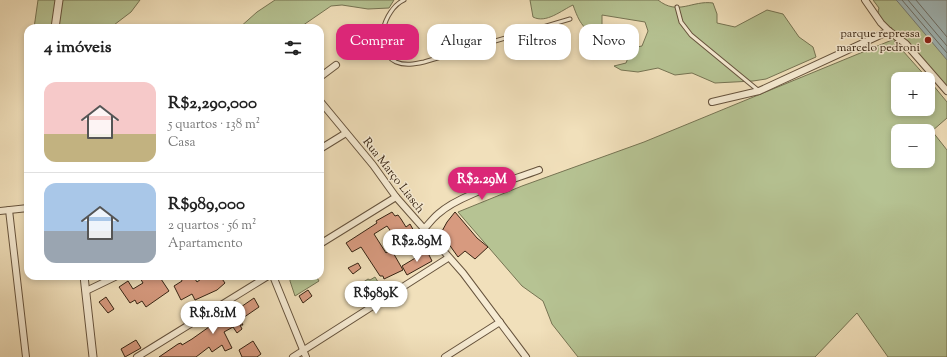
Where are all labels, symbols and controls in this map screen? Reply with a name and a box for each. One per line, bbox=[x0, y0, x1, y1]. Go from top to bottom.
chip: Comprar bbox=[336, 24, 419, 60]
chip: Alugar bbox=[427, 24, 496, 60]
chip: Filtros bbox=[504, 24, 571, 60]
chip: Novo bbox=[579, 24, 639, 60]
place label: parque repressa marcelo pedroni bbox=[836, 25, 921, 57]
marker: parque repressa marcelo pedroni bbox=[923, 35, 933, 45]
text: 4 imóveis bbox=[44, 36, 112, 60]
icon: filters bbox=[282, 37, 304, 59]
map controls bbox=[891, 72, 935, 168]
button: + bbox=[891, 72, 935, 116]
text: R$2,290,000 bbox=[168, 92, 257, 116]
icon: home bbox=[76, 98, 124, 146]
text: 5 quartos · 138 m² bbox=[168, 116, 260, 134]
button: − bbox=[891, 124, 935, 168]
text: Casa bbox=[168, 134, 195, 152]
street label: Rua Março Liasch bbox=[358, 134, 429, 217]
pin: R$2.29M bbox=[445, 167, 519, 201]
text: R$2.29M bbox=[457, 171, 507, 189]
text: R$989,000 bbox=[168, 193, 245, 217]
icon: home bbox=[76, 199, 124, 247]
text: 2 quartos · 56 m² bbox=[168, 217, 256, 235]
pin: R$2.89M bbox=[380, 229, 454, 263]
text: R$2.89M bbox=[392, 233, 442, 251]
text: Apartamento bbox=[168, 235, 243, 253]
pin: R$989K bbox=[343, 281, 409, 315]
text: R$989K bbox=[354, 285, 398, 303]
pin: R$1.81M bbox=[176, 301, 250, 335]
text: R$1.81M bbox=[190, 305, 236, 323]

